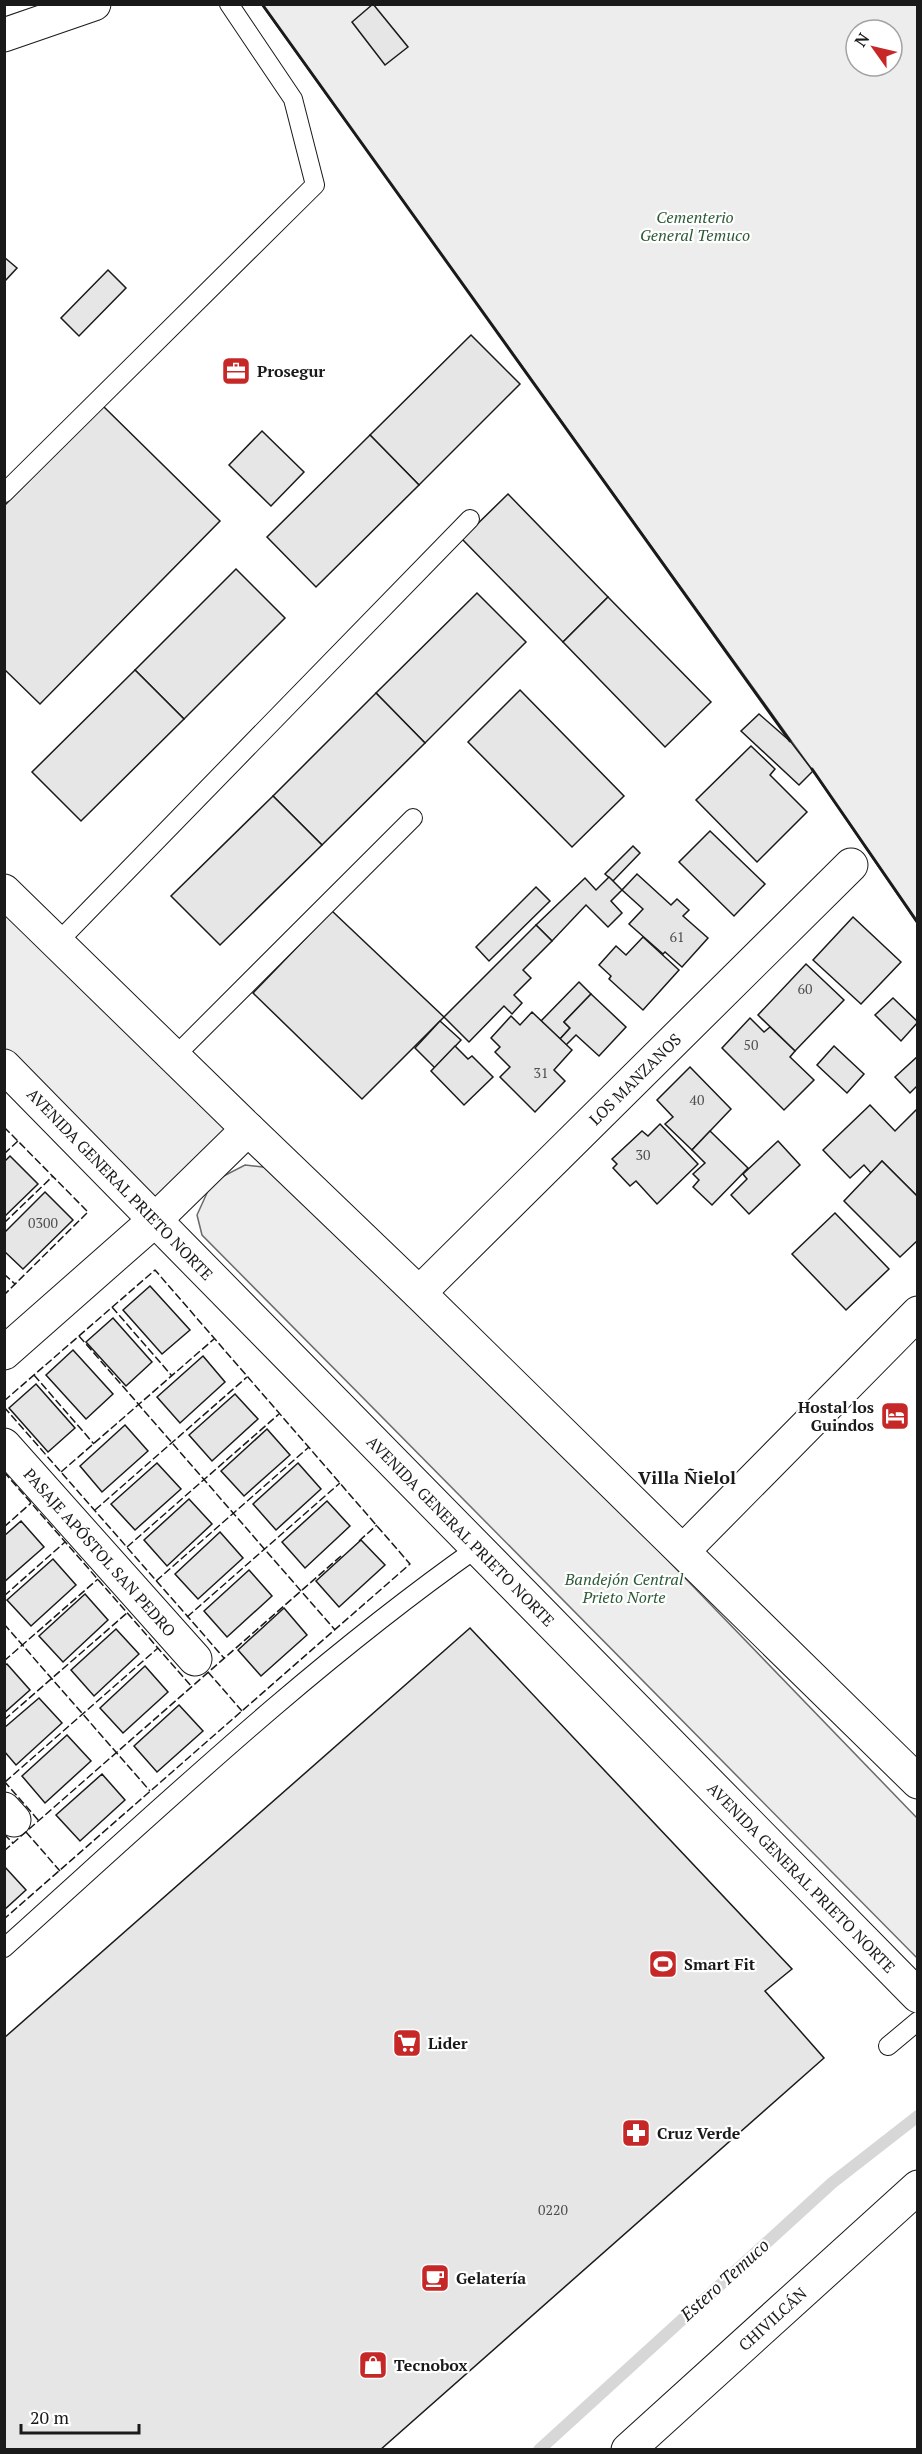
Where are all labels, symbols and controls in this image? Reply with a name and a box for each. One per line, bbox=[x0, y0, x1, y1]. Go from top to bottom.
north arrow bbox=[844, 18, 904, 78]
text: N bbox=[849, 28, 874, 51]
park label: Cementerio General Temuco bbox=[640, 206, 750, 246]
office icon: Prosegur bbox=[220, 355, 252, 387]
place label: Prosegur bbox=[257, 360, 325, 382]
house number: 61 bbox=[670, 927, 684, 946]
house number: 60 bbox=[798, 979, 812, 998]
street label: LOS MANZANOS bbox=[584, 1028, 686, 1130]
house number: 50 bbox=[744, 1035, 758, 1054]
house number: 31 bbox=[534, 1063, 548, 1082]
street label: AVENIDA GENERAL PRIETO NORTE bbox=[22, 1083, 218, 1285]
house number: 40 bbox=[690, 1090, 704, 1109]
house number: 30 bbox=[636, 1145, 650, 1164]
house number: 0300 bbox=[28, 1213, 58, 1232]
place label: Hostal los Guindos bbox=[798, 1396, 874, 1436]
hotel icon: Hostal los Guindos bbox=[879, 1400, 911, 1432]
street label: AVENIDA GENERAL PRIETO NORTE bbox=[362, 1431, 559, 1631]
street label: PASAJE APÓSTOL SAN PEDRO bbox=[19, 1463, 181, 1641]
district label: Villa Ñielol bbox=[638, 1465, 736, 1489]
park label: Bandejón Central Prieto Norte bbox=[564, 1568, 684, 1608]
street label: AVENIDA GENERAL PRIETO NORTE bbox=[703, 1777, 900, 1978]
sports icon: Smart Fit bbox=[647, 1948, 679, 1980]
place label: Smart Fit bbox=[684, 1953, 756, 1975]
supermarket icon: Lider bbox=[391, 2027, 423, 2059]
place label: Lider bbox=[428, 2032, 468, 2054]
pharmacy icon: Cruz Verde bbox=[620, 2117, 652, 2149]
place label: Cruz Verde bbox=[657, 2122, 741, 2144]
house number: 0220 bbox=[538, 2200, 568, 2219]
water label: Estero Temuco bbox=[674, 2233, 774, 2326]
cafe icon: Gelatería bbox=[419, 2262, 451, 2294]
place label: Gelatería bbox=[456, 2267, 526, 2289]
street label: CHIVILCÁN bbox=[734, 2282, 812, 2356]
shop icon: Tecnobox bbox=[357, 2349, 389, 2381]
place label: Tecnobox bbox=[394, 2354, 468, 2376]
scale bar bbox=[21, 2397, 140, 2435]
text: 20 m bbox=[30, 2405, 70, 2429]

